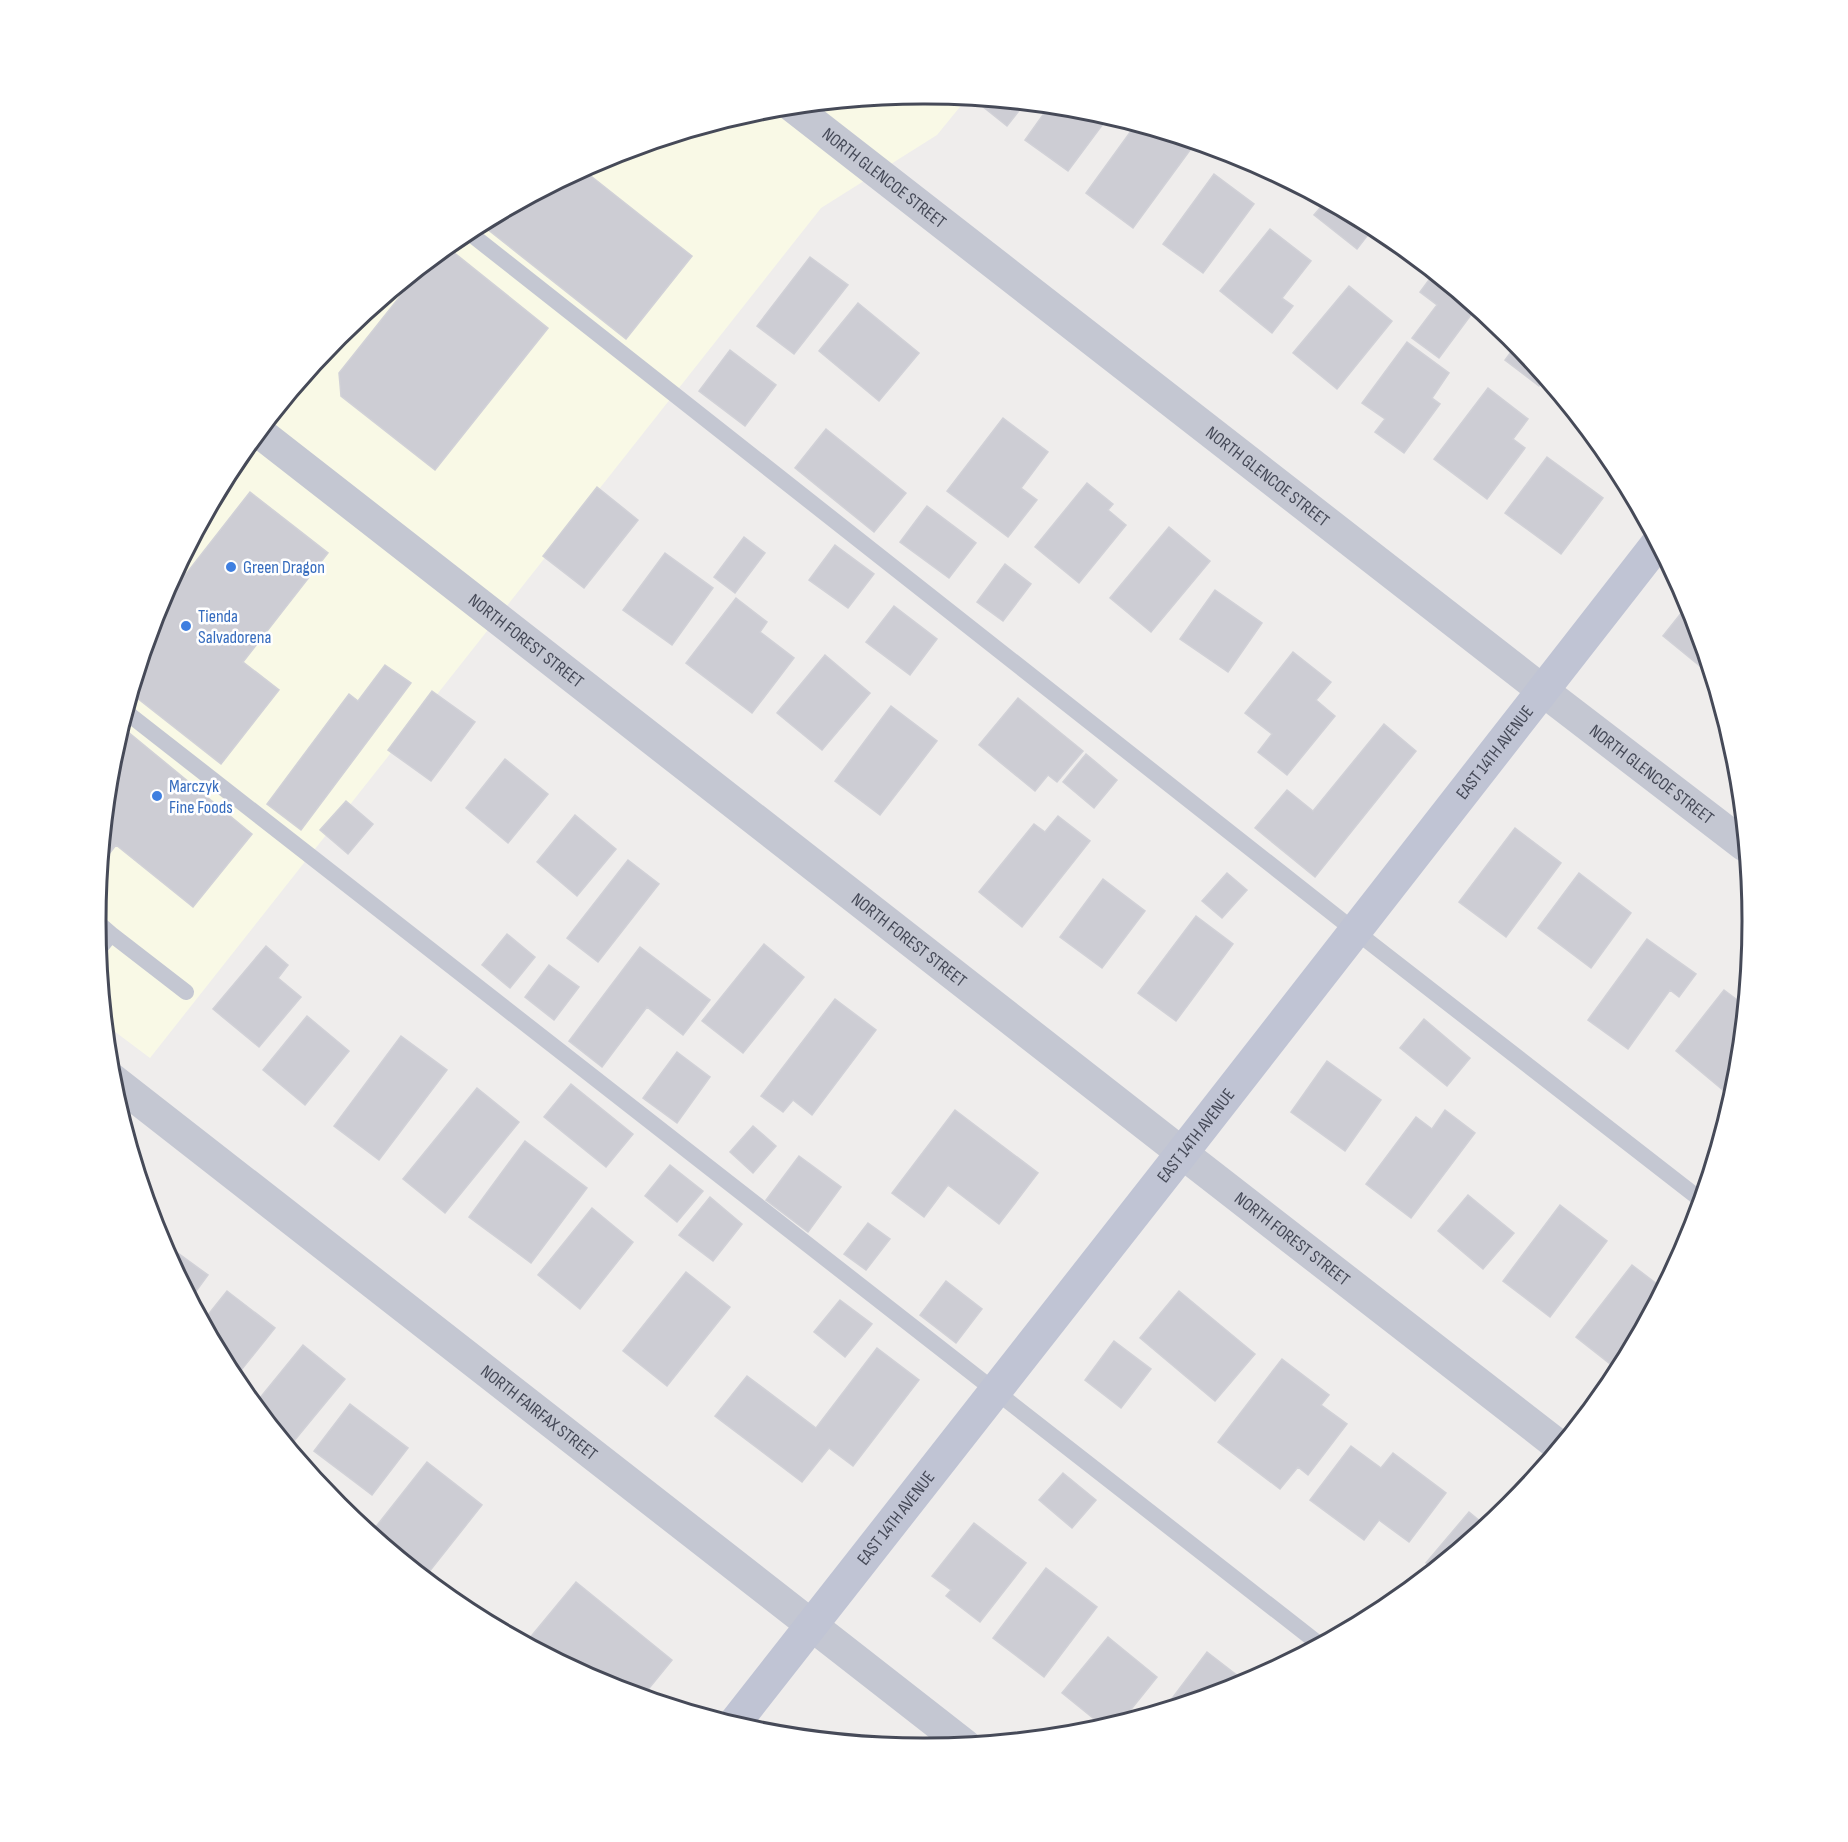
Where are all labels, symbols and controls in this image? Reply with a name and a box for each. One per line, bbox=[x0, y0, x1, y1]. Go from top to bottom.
street label: NORTH GLENCOE STREET bbox=[818, 123, 950, 233]
street label: NORTH GLENCOE STREET bbox=[1202, 422, 1334, 531]
place label: Green Dragon bbox=[243, 557, 325, 578]
marker: Green Dragon bbox=[224, 560, 238, 574]
street label: NORTH FOREST STREET bbox=[464, 589, 588, 692]
place label: Tienda Salvadorena bbox=[198, 606, 271, 648]
marker: Tienda Salvadorena bbox=[179, 619, 193, 633]
street label: EAST 14TH AVENUE bbox=[1451, 701, 1538, 803]
street label: NORTH GLENCOE STREET bbox=[1586, 720, 1718, 829]
place label: Marczyk Fine Foods bbox=[169, 776, 233, 818]
marker: Marczyk Fine Foods bbox=[150, 789, 164, 803]
street label: NORTH FOREST STREET bbox=[847, 888, 971, 991]
street label: EAST 14TH AVENUE bbox=[1152, 1084, 1239, 1187]
street label: NORTH FOREST STREET bbox=[1231, 1187, 1354, 1290]
street label: NORTH FAIRFAX STREET bbox=[477, 1360, 602, 1465]
street label: EAST 14TH AVENUE bbox=[853, 1467, 939, 1569]

